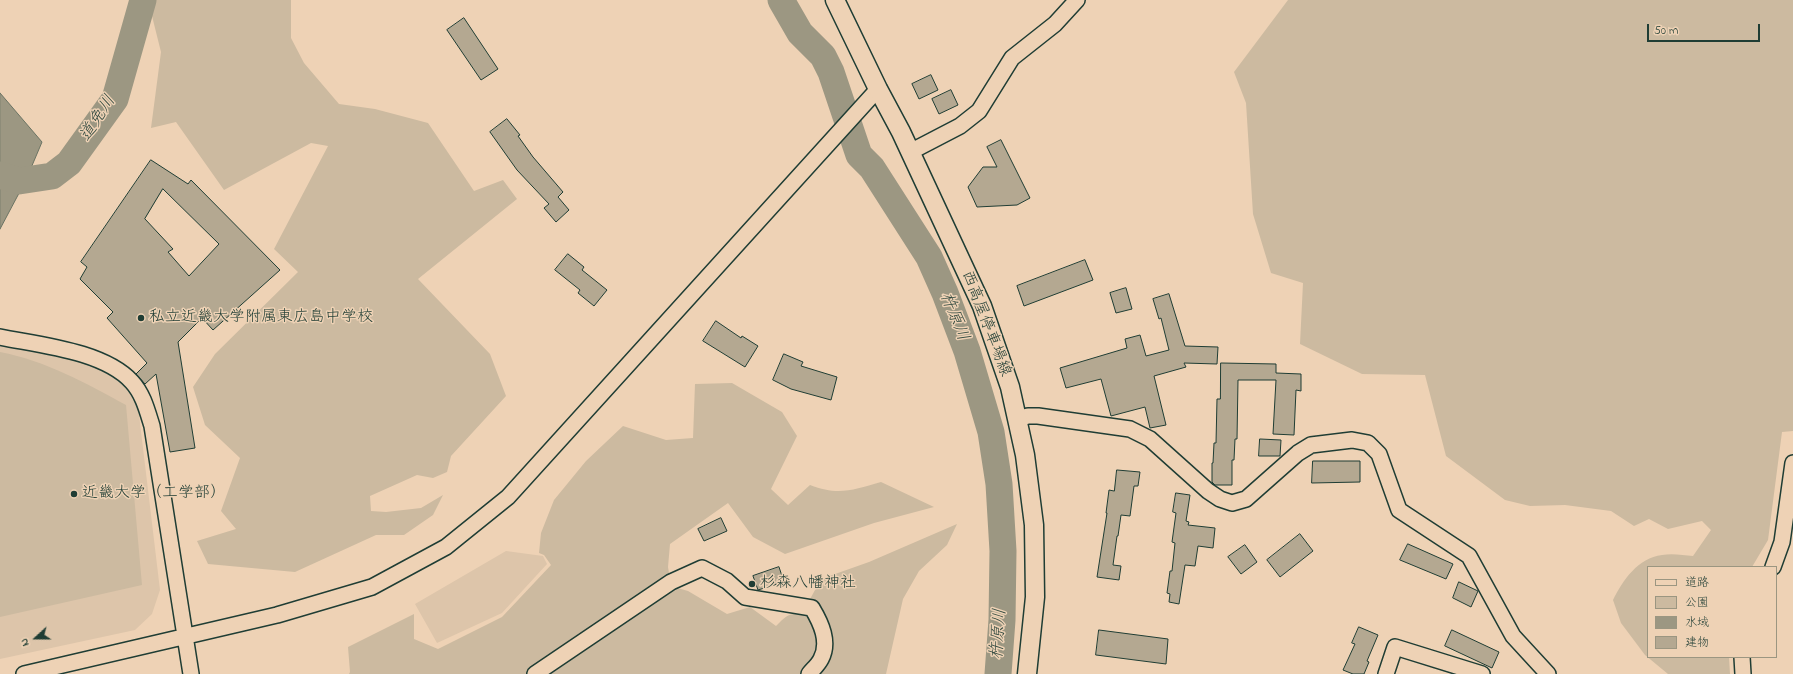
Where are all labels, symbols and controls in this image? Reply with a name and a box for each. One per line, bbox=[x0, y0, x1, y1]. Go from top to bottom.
scale bar bbox=[1649, 16, 1762, 42]
text: 50 m bbox=[1654, 22, 1678, 40]
water label: 道免川 bbox=[77, 92, 121, 146]
street label: 西高屋停車場線 bbox=[956, 268, 1014, 380]
water label: 杵原川 bbox=[934, 290, 972, 344]
place label: 私立近畿大学附属東広島中学校 bbox=[149, 308, 373, 328]
marker: 私立近畿大学附属東広島中学校 bbox=[136, 313, 146, 323]
place label: 近畿大学（工学部） bbox=[82, 484, 226, 504]
marker: 近畿大学（工学部） bbox=[69, 489, 79, 499]
legend bbox=[1647, 566, 1777, 658]
place label: 杉森八幡神社 bbox=[760, 574, 856, 594]
text: 道路 bbox=[1685, 574, 1709, 592]
marker: 杉森八幡神社 bbox=[747, 579, 757, 589]
text: 公園 bbox=[1685, 594, 1709, 612]
water label: 杵原川 bbox=[988, 608, 1012, 660]
text: 水域 bbox=[1685, 614, 1709, 632]
north arrow bbox=[16, 618, 56, 658]
text: 建物 bbox=[1685, 634, 1709, 652]
text: N bbox=[16, 636, 34, 649]

